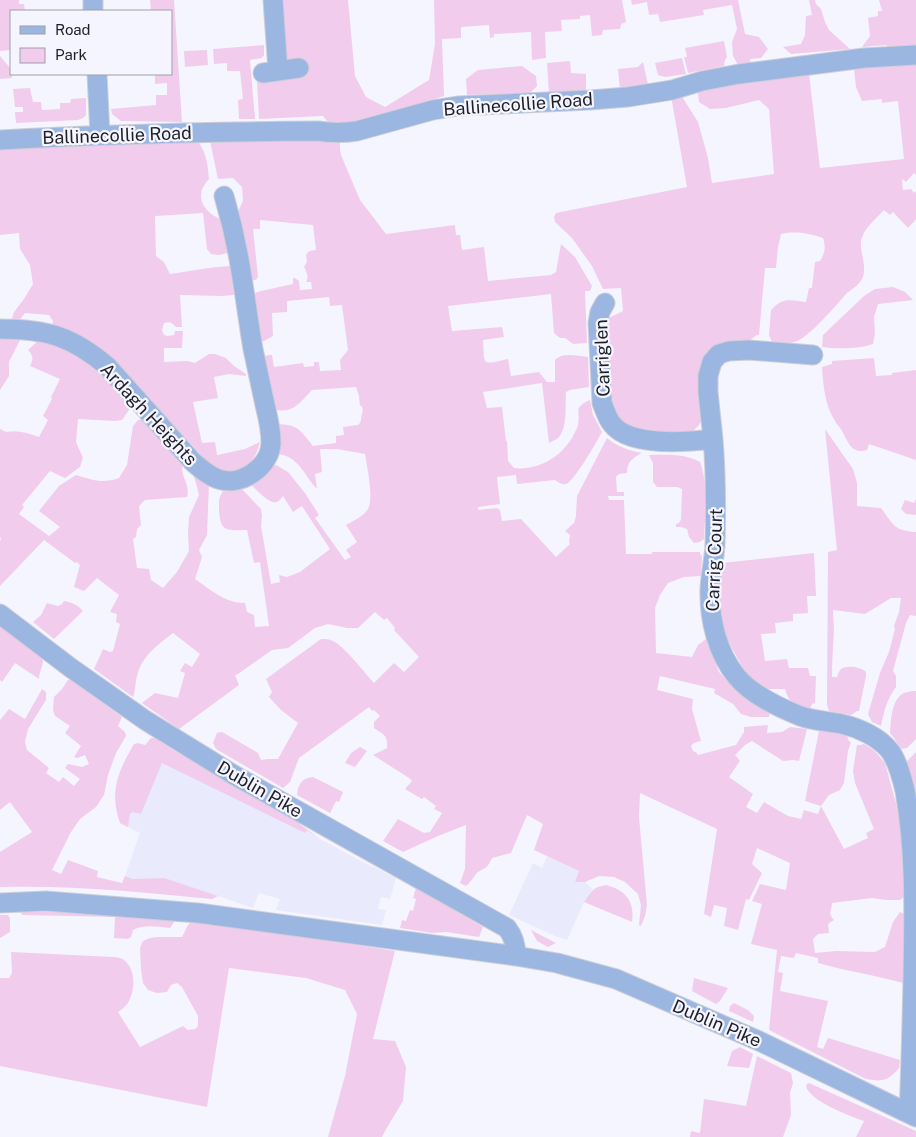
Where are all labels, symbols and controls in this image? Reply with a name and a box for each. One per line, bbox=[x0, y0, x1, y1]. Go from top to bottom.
legend bbox=[10, 10, 172, 75]
text: Road bbox=[55, 21, 91, 38]
text: Park bbox=[55, 46, 87, 63]
street label: Ballinecollie Road bbox=[443, 88, 593, 120]
street label: Ballinecollie Road bbox=[42, 122, 192, 148]
street label: Carriglen bbox=[590, 319, 614, 397]
street label: Ardagh Heights bbox=[96, 359, 202, 469]
street label: Carrig Court bbox=[702, 508, 726, 612]
street label: Dublin Pike bbox=[214, 756, 306, 822]
street label: Dublin Pike bbox=[669, 995, 765, 1051]

